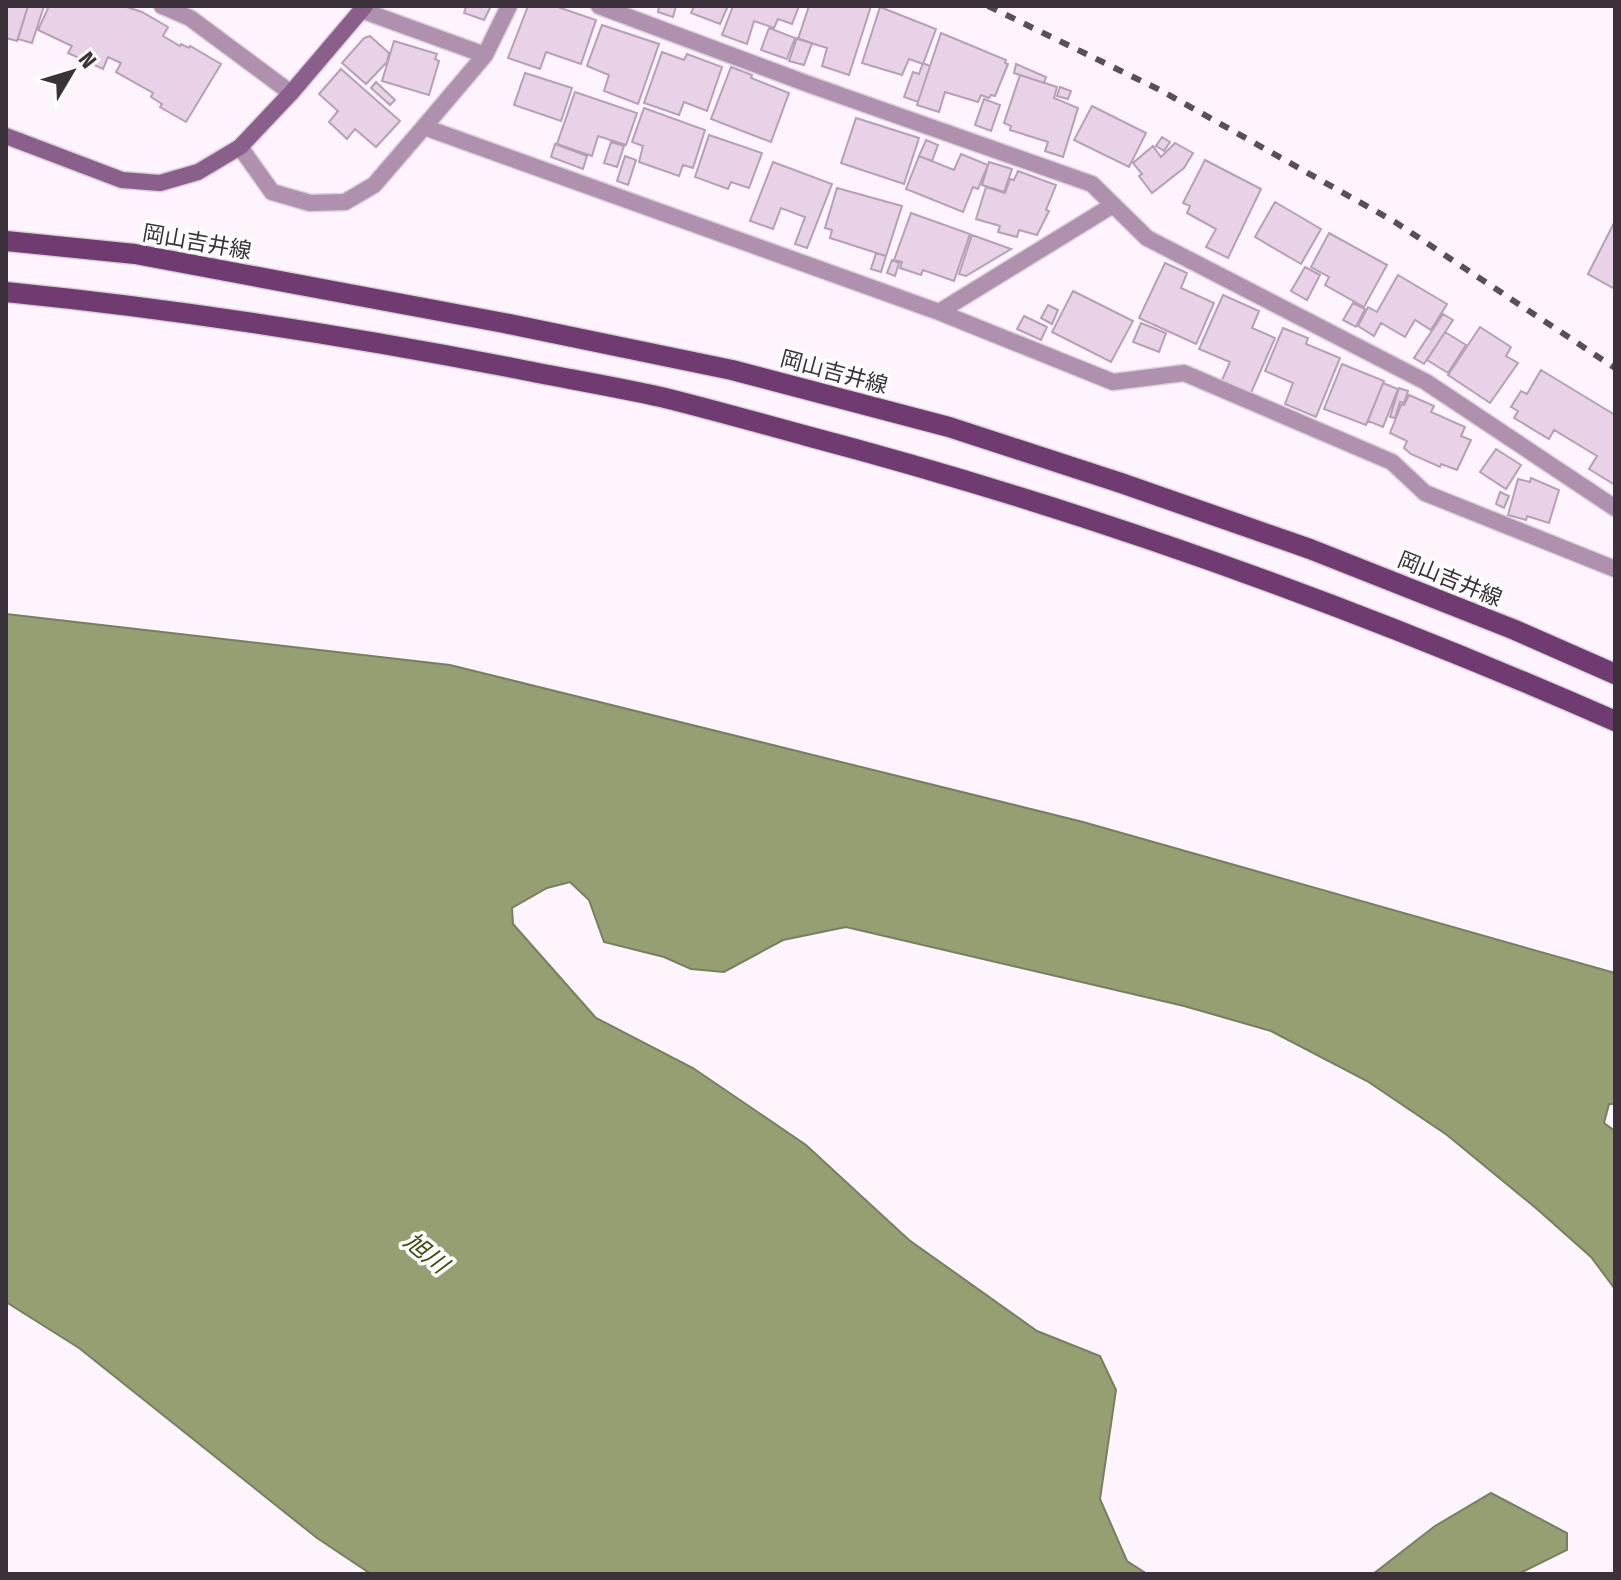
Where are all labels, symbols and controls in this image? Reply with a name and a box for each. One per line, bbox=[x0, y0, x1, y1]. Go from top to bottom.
north arrow bbox=[32, 32, 112, 112]
text: N bbox=[73, 46, 102, 74]
street label: 岡山吉井線 bbox=[140, 219, 254, 265]
street label: 岡山吉井線 bbox=[777, 345, 891, 399]
street label: 岡山吉井線 bbox=[1394, 546, 1506, 612]
water label: 旭川 bbox=[399, 1227, 456, 1281]

